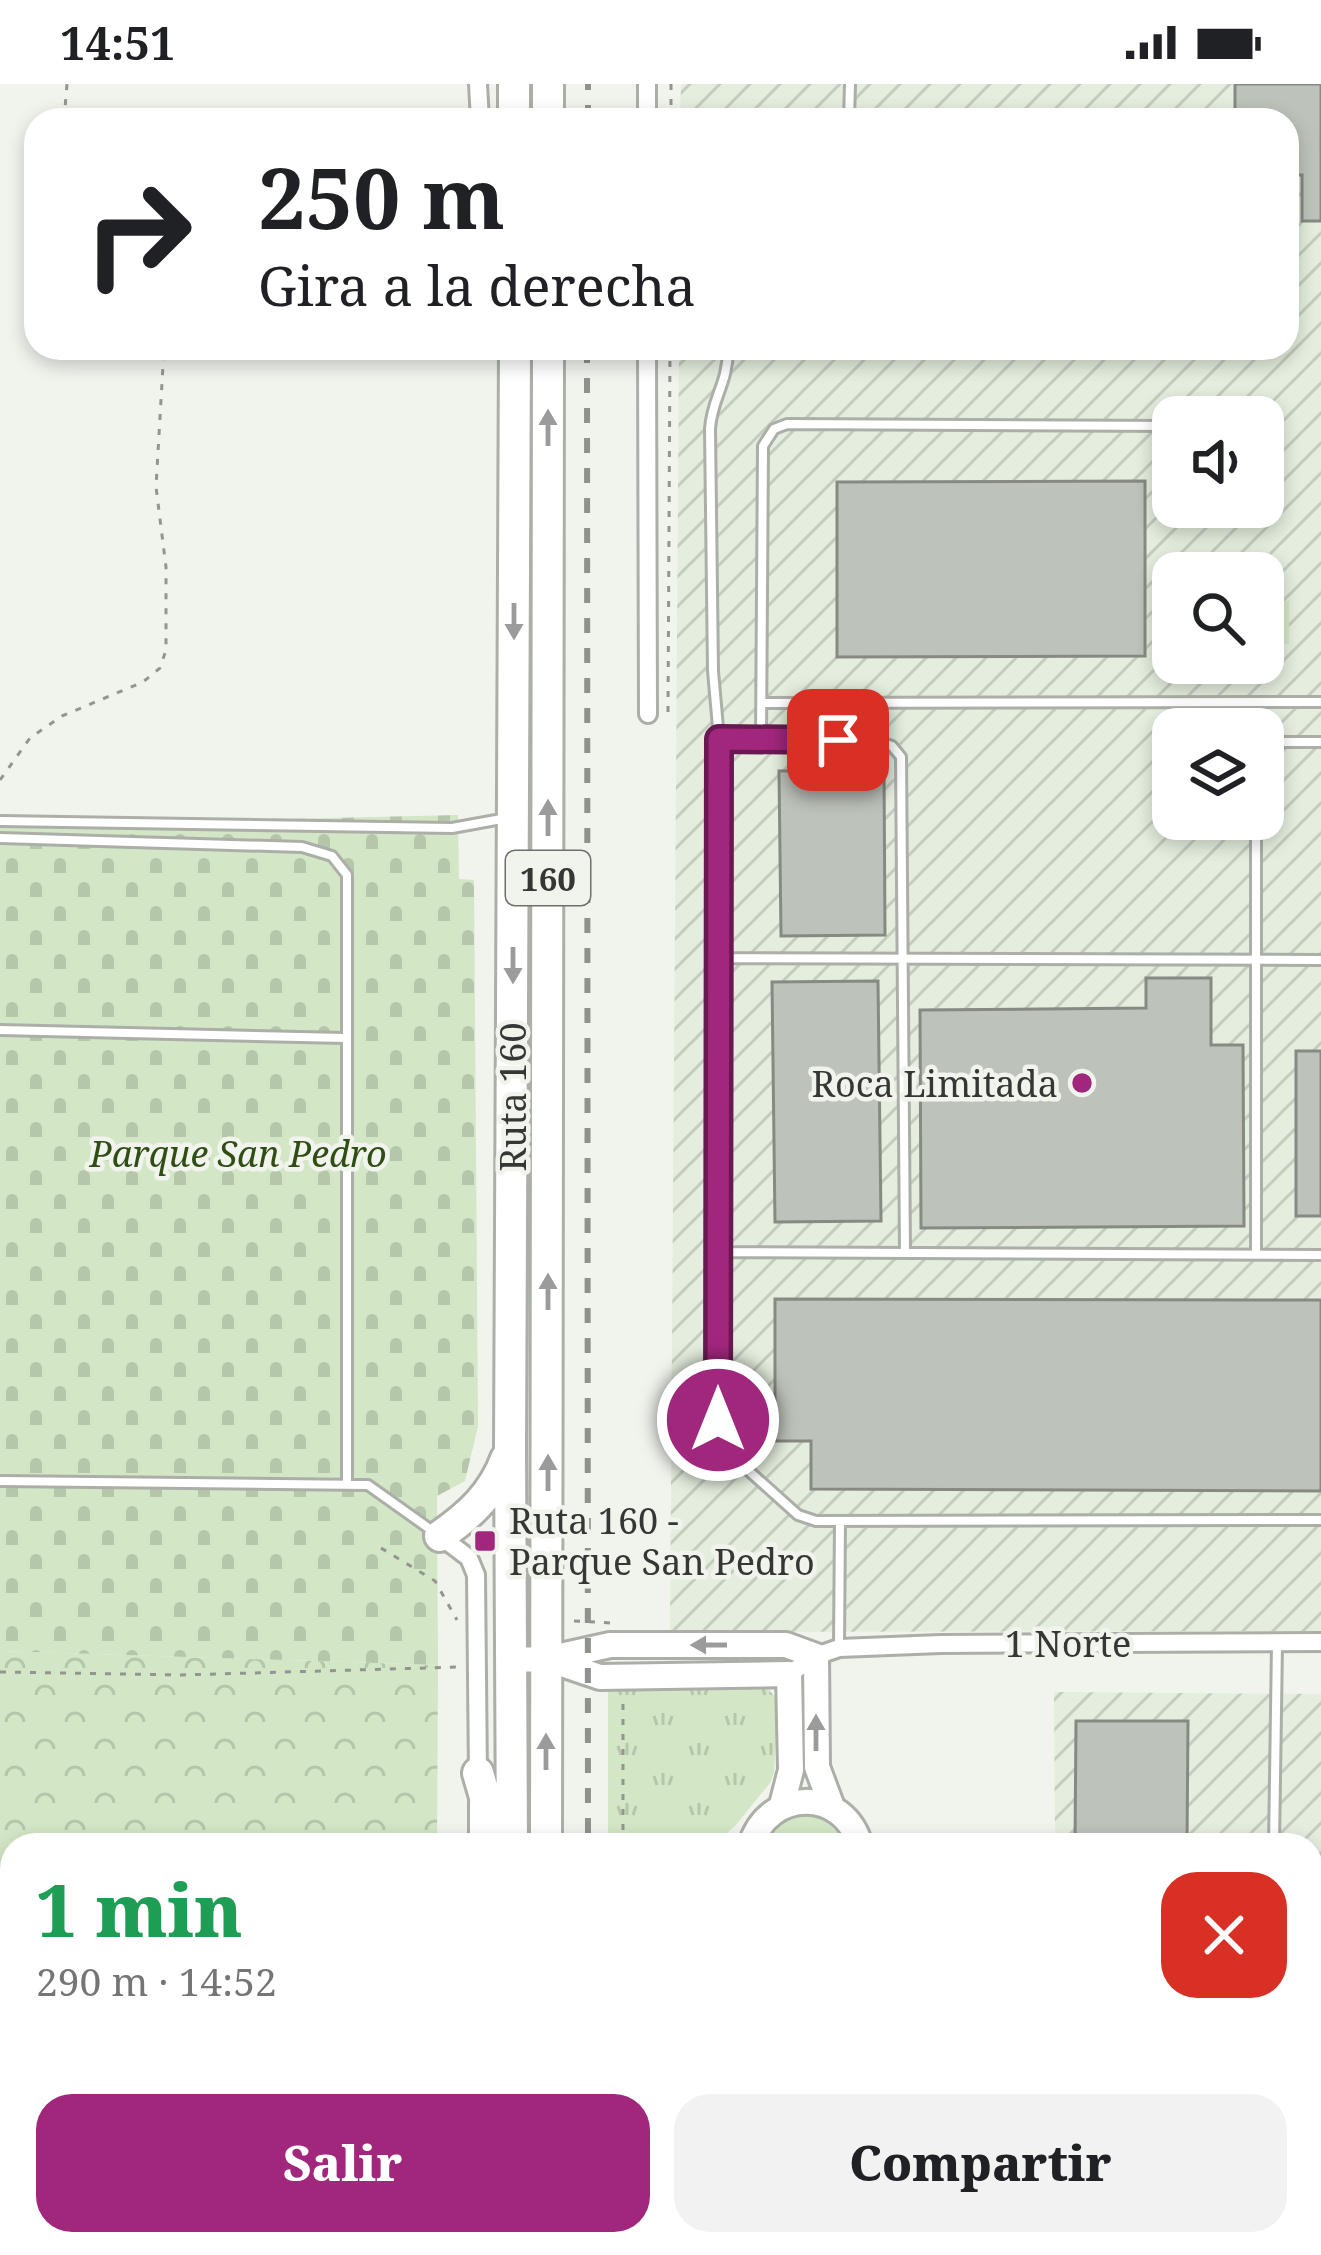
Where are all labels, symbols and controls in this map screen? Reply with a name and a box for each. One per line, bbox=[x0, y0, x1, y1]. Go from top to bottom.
text: 14:51 bbox=[60, 12, 175, 73]
text: 250 m bbox=[258, 139, 505, 254]
icon: right bbox=[60, 156, 216, 312]
text: Gira a la derecha bbox=[258, 248, 696, 322]
map controls bbox=[1152, 396, 1284, 840]
button: sound bbox=[1152, 396, 1284, 528]
one-way arrow bbox=[538, 408, 558, 446]
button: search bbox=[1152, 552, 1284, 684]
one-way arrow bbox=[505, 603, 524, 641]
pin bbox=[787, 689, 889, 791]
icon: arrive bbox=[805, 707, 871, 773]
button: layers bbox=[1152, 708, 1284, 840]
one-way arrow bbox=[538, 798, 558, 836]
road number: 160 bbox=[506, 851, 590, 905]
one-way arrow bbox=[503, 947, 523, 985]
street label: Ruta 160 bbox=[488, 1022, 537, 1172]
place label: Roca Limitada bbox=[811, 1059, 1058, 1108]
marker: Roca Limitada bbox=[1069, 1070, 1095, 1096]
park label: Parque San Pedro bbox=[88, 1129, 387, 1178]
one-way arrow bbox=[538, 1272, 558, 1310]
position arrow bbox=[655, 1357, 781, 1483]
one-way arrow bbox=[538, 1453, 558, 1491]
place label: Ruta 160 - Parque San Pedro bbox=[509, 1496, 815, 1586]
marker: Ruta 160 - Parque San Pedro bbox=[472, 1528, 498, 1554]
street label: 1 Norte bbox=[1005, 1619, 1131, 1668]
one-way arrow bbox=[689, 1635, 727, 1655]
one-way arrow bbox=[806, 1713, 826, 1751]
one-way arrow bbox=[536, 1732, 556, 1770]
text: 1 min bbox=[36, 1860, 243, 1958]
button: close bbox=[1161, 1872, 1287, 1998]
text: 290 m · 14:52 bbox=[36, 1954, 277, 2007]
button: Salir bbox=[36, 2094, 650, 2232]
button: Compartir bbox=[674, 2094, 1287, 2232]

